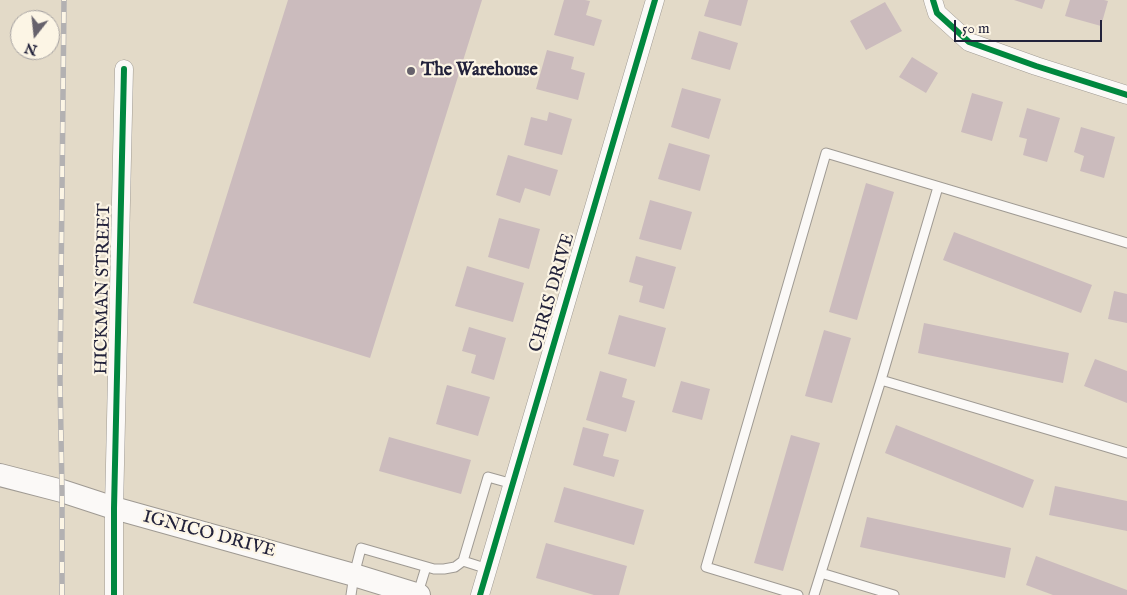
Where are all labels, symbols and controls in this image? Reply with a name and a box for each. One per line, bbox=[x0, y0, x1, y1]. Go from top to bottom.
north arrow bbox=[10, 10, 60, 60]
scale bar bbox=[957, 10, 1104, 42]
text: 50 m bbox=[962, 19, 990, 38]
text: N bbox=[23, 38, 39, 59]
place label: The Warehouse bbox=[421, 60, 538, 82]
marker: The Warehouse bbox=[405, 65, 417, 77]
street label: HICKMAN STREET bbox=[92, 203, 116, 375]
street label: CHRIS DRIVE bbox=[526, 231, 580, 355]
street label: IGNICO DRIVE bbox=[140, 507, 278, 563]

